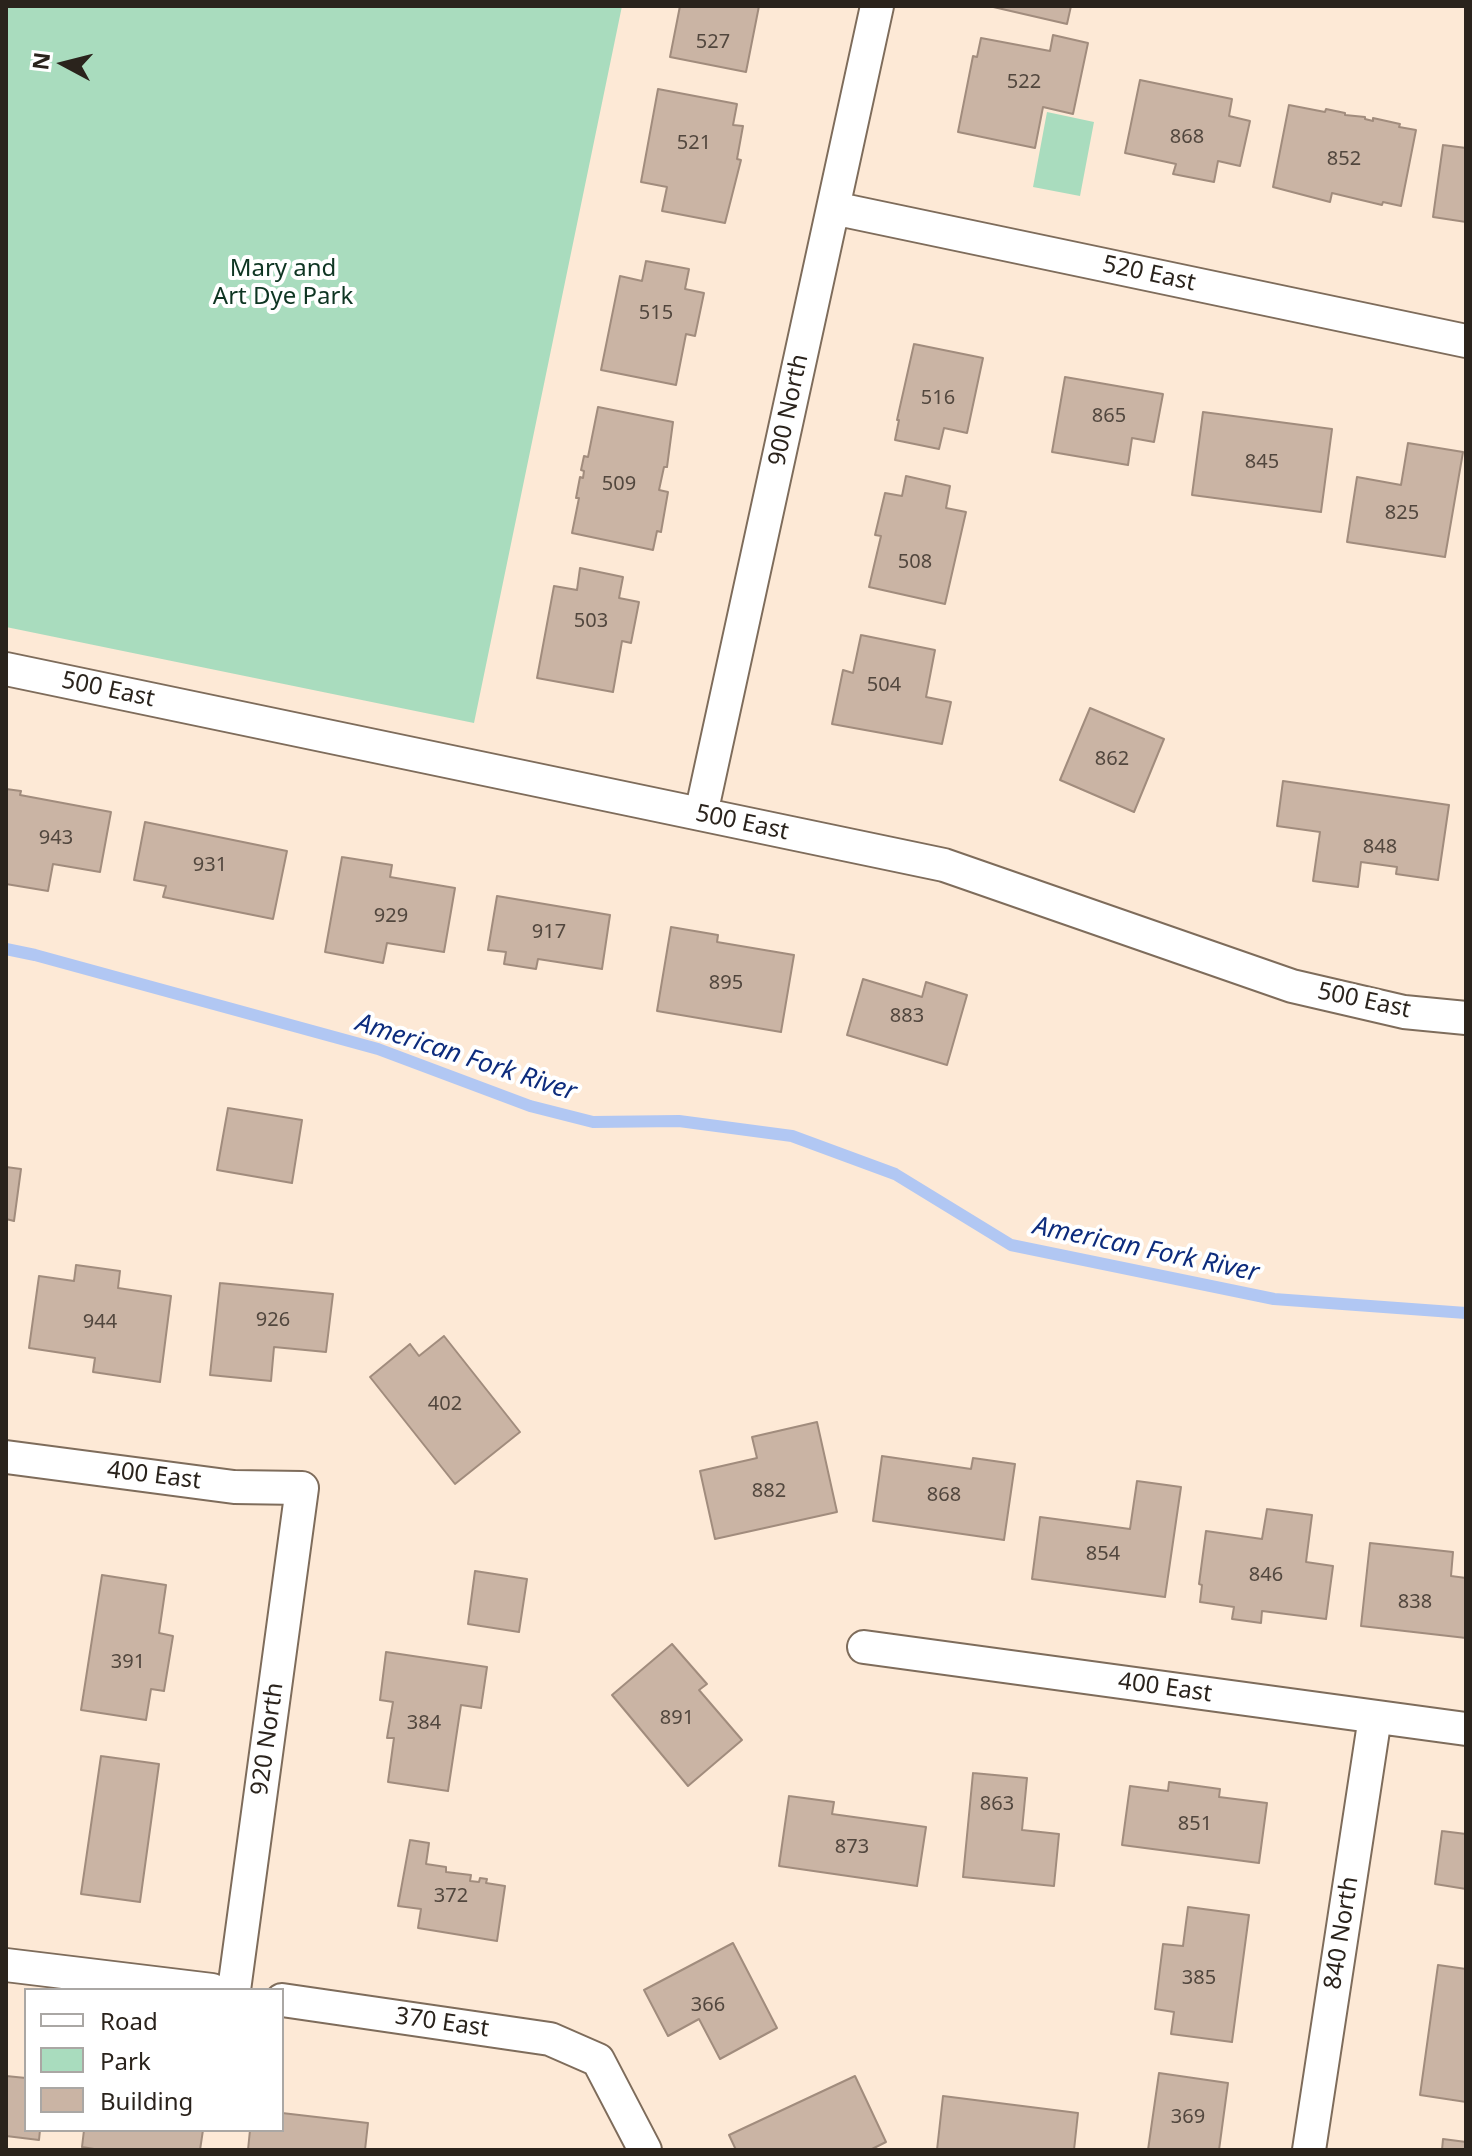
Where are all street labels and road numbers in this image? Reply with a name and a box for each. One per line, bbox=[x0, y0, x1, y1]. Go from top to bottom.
street label: 520 East bbox=[1100, 250, 1198, 298]
street label: 900 North bbox=[763, 351, 815, 469]
street label: 500 East bbox=[59, 666, 157, 714]
street label: 500 East bbox=[693, 799, 791, 847]
street label: 500 East bbox=[1315, 977, 1413, 1025]
street label: 400 East bbox=[105, 1456, 203, 1496]
street label: 400 East bbox=[1116, 1667, 1214, 1709]
street label: 920 North bbox=[246, 1681, 290, 1797]
street label: 840 North bbox=[1319, 1875, 1365, 1991]
street label: 370 East bbox=[393, 2002, 491, 2044]

